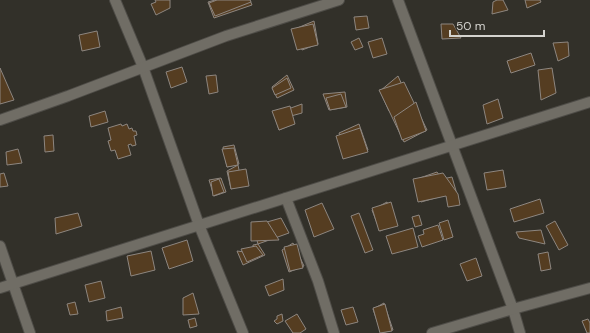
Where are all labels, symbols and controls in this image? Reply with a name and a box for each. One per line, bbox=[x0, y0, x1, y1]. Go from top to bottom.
scale bar bbox=[450, 12, 544, 38]
text: 50 m bbox=[456, 18, 485, 34]

